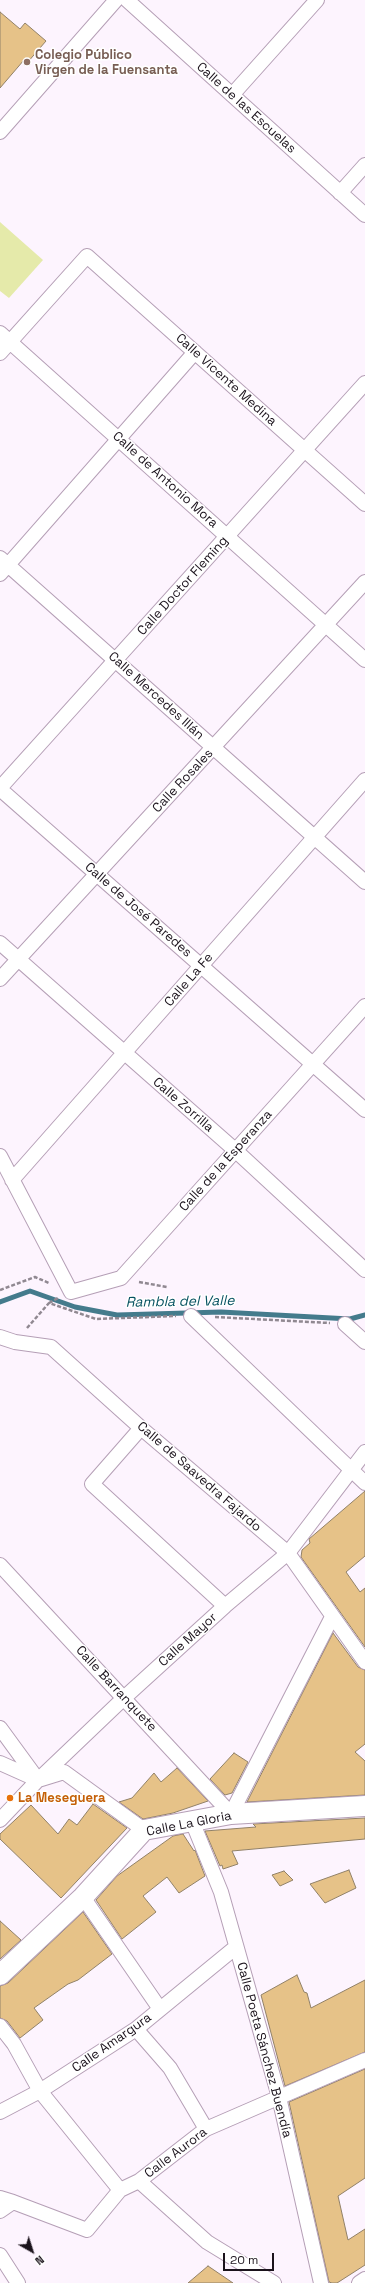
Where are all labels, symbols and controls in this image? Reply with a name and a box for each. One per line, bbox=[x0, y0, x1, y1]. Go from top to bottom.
place label: Colegio Público Virgen de la Fuensanta bbox=[35, 47, 178, 78]
marker: Colegio Público Virgen de la Fuensanta bbox=[22, 57, 32, 67]
street label: Calle de las Escuelas bbox=[193, 59, 299, 157]
street label: Calle Vicente Medina bbox=[172, 331, 280, 429]
street label: Calle de Antonio Mora bbox=[109, 429, 221, 531]
street label: Calle Doctor Fleming bbox=[134, 533, 232, 639]
street label: Calle Mercedes Illán bbox=[105, 649, 207, 743]
street label: Calle Rosales bbox=[150, 746, 216, 816]
street label: Calle de José Paredes bbox=[81, 859, 195, 961]
street label: Calle La Fe bbox=[162, 950, 216, 1010]
street label: Calle Zorrilla bbox=[149, 1074, 217, 1136]
street label: Calle de la Esperanza bbox=[176, 1107, 276, 1215]
water label: Rambla del Valle bbox=[126, 1293, 234, 1311]
street label: Calle de Saavedra Fajardo bbox=[134, 1419, 264, 1535]
street label: Calle Mayor bbox=[156, 1610, 220, 1670]
street label: Calle Barranquete bbox=[72, 1643, 160, 1735]
place label: La Meseguera bbox=[18, 1790, 105, 1806]
marker: La Meseguera bbox=[5, 1793, 15, 1803]
street label: Calle La Gloria bbox=[145, 1808, 233, 1840]
street label: Calle Poeta Sánchez Buendía bbox=[233, 1961, 295, 2139]
street label: Calle Amargura bbox=[69, 2010, 155, 2076]
street label: Calle Aurora bbox=[142, 2124, 210, 2182]
north arrow bbox=[12, 2231, 52, 2271]
scale bar bbox=[225, 2245, 276, 2271]
text: 20 m bbox=[230, 2252, 258, 2268]
text: N bbox=[32, 2253, 47, 2268]

